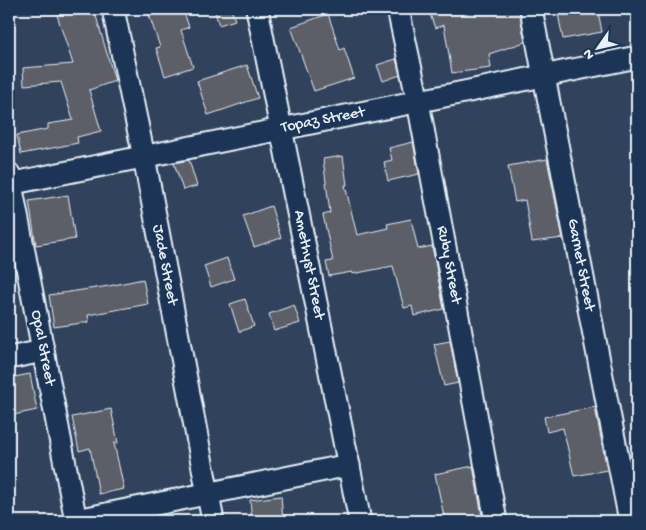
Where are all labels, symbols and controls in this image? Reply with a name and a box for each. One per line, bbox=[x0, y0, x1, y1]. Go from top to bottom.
north arrow bbox=[574, 22, 624, 72]
text: N bbox=[580, 45, 599, 62]
street label: Topaz Street bbox=[279, 103, 368, 139]
street label: Amethyst Street bbox=[288, 209, 328, 323]
street label: Garnet Street bbox=[562, 217, 599, 314]
street label: Jade Street bbox=[147, 223, 181, 308]
street label: Ruby Street bbox=[431, 225, 465, 307]
street label: Opal Street bbox=[25, 309, 59, 389]

